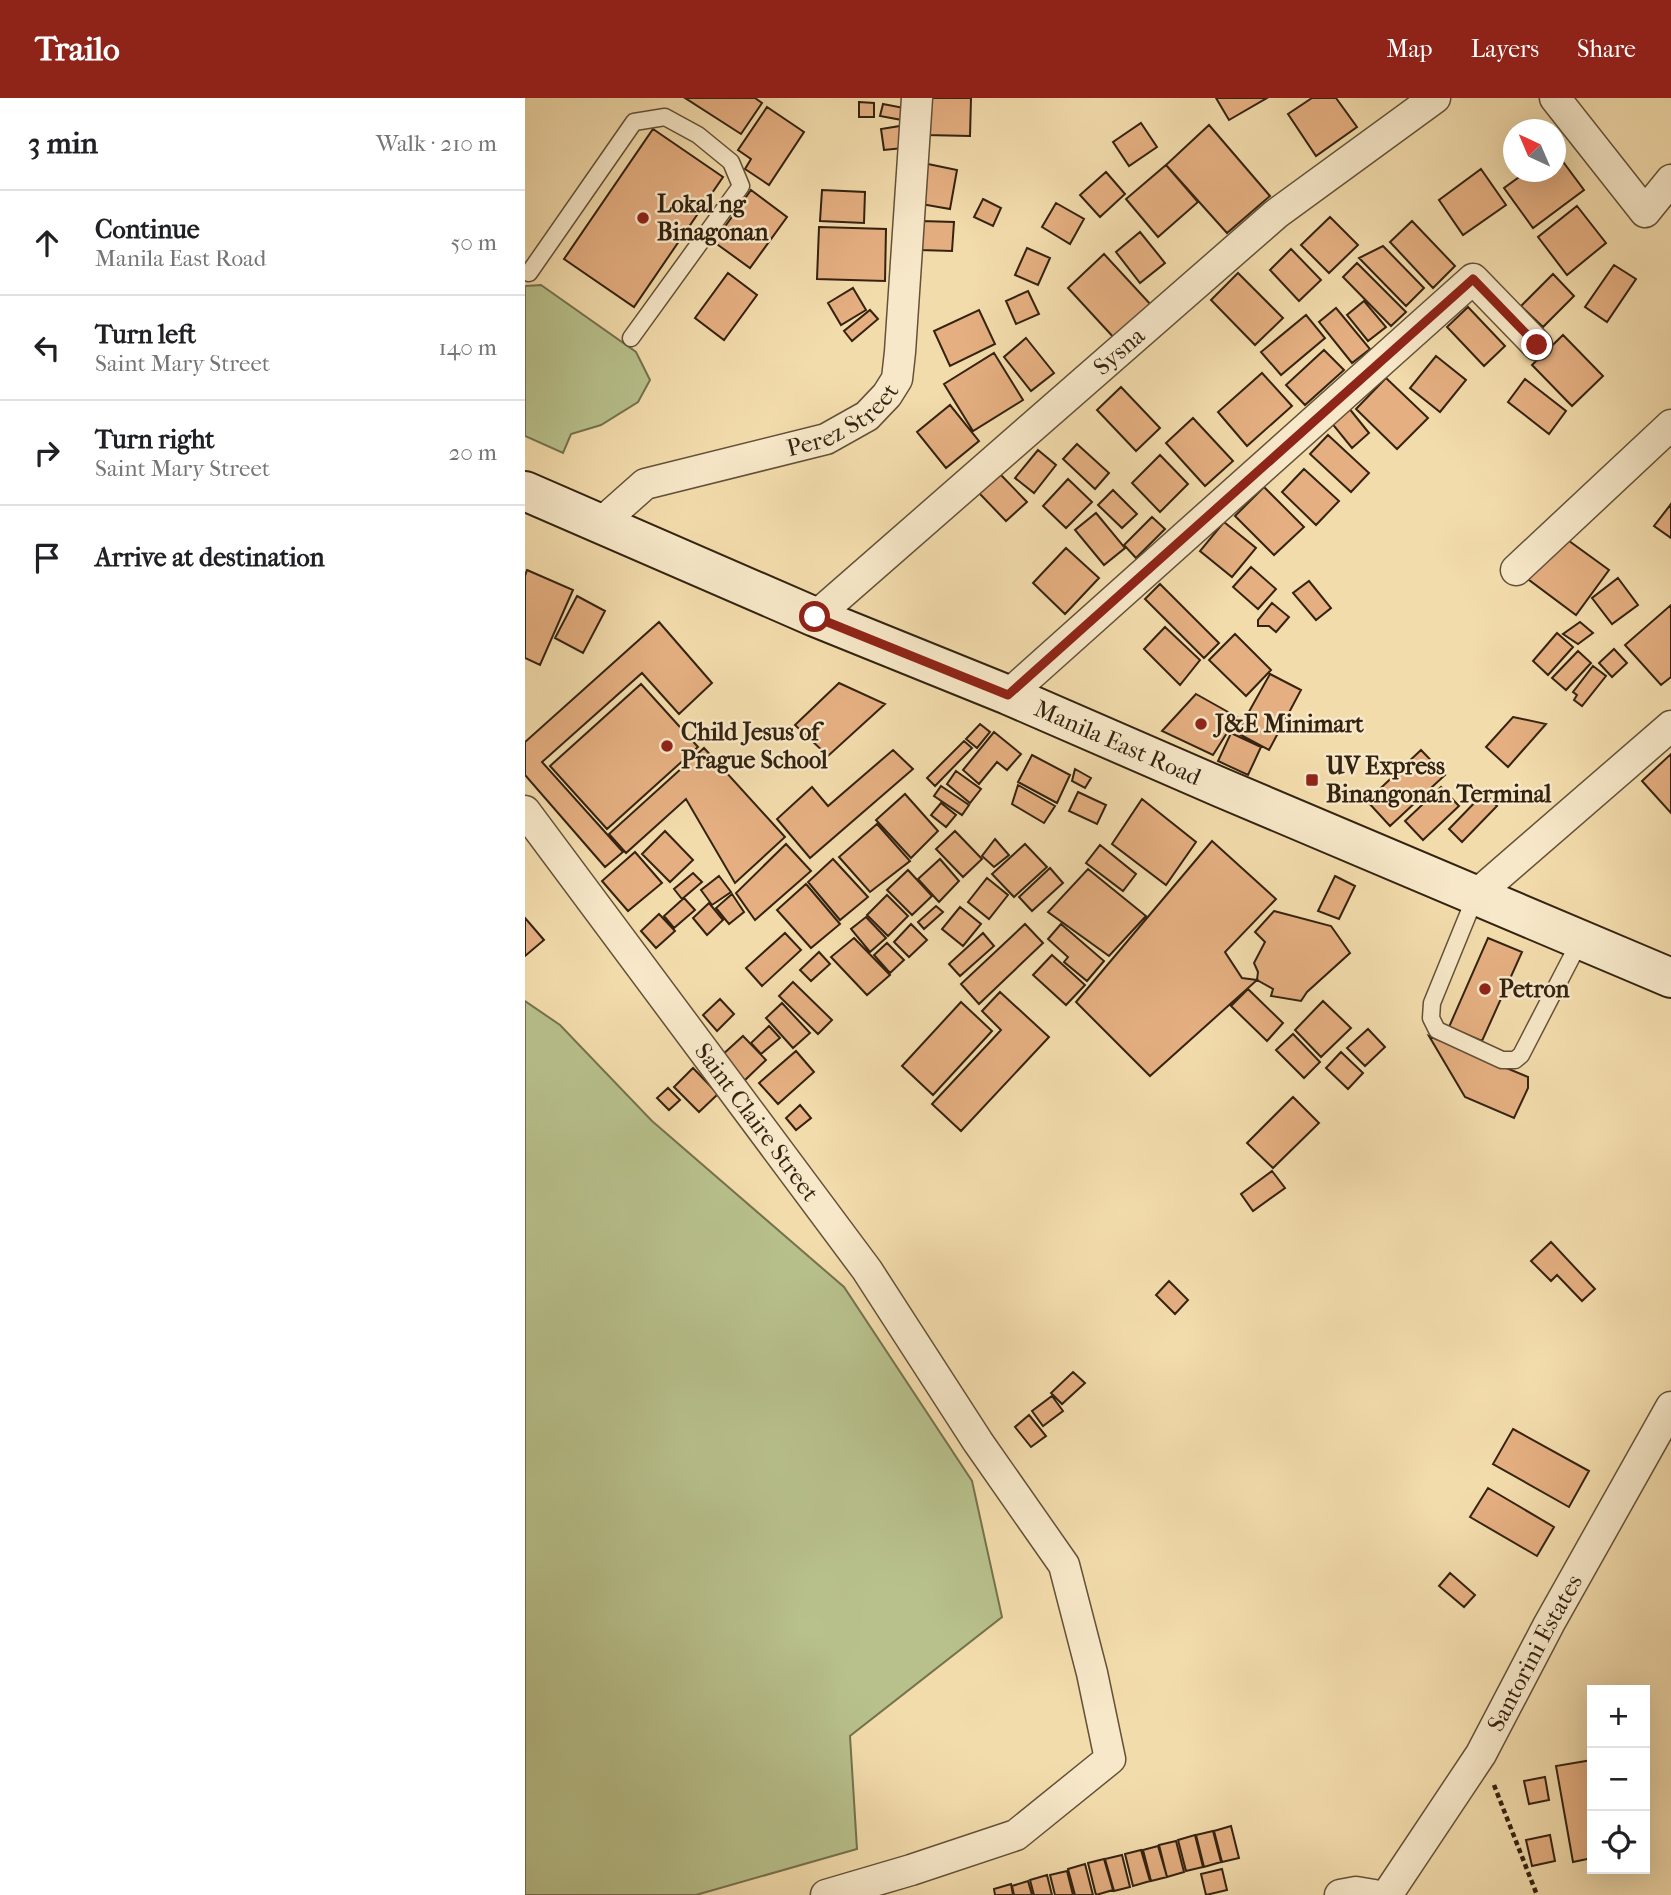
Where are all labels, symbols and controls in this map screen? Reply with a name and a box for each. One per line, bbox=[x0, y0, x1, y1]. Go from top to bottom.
text: Trailo bbox=[35, 30, 120, 69]
text: Map bbox=[1387, 35, 1433, 63]
text: Layers bbox=[1471, 35, 1539, 63]
text: Share bbox=[1577, 35, 1636, 63]
north arrow bbox=[1503, 119, 1566, 182]
text: 3 min bbox=[28, 126, 98, 161]
text: Walk · 210 m bbox=[376, 130, 497, 157]
place label: Lokal ng Binagonan bbox=[657, 190, 770, 246]
marker: Lokal ng Binagonan bbox=[635, 210, 651, 226]
text: Continue bbox=[95, 214, 200, 245]
icon: ahead bbox=[28, 224, 66, 262]
text: 50 m bbox=[450, 229, 497, 256]
text: Manila East Road bbox=[95, 245, 266, 272]
text: Turn left bbox=[95, 319, 196, 350]
street label: Sysna bbox=[1088, 321, 1151, 381]
icon: left bbox=[28, 329, 66, 367]
route end bbox=[1521, 329, 1552, 360]
text: 140 m bbox=[438, 334, 497, 361]
text: Saint Mary Street bbox=[95, 350, 270, 377]
street label: Perez Street bbox=[784, 378, 905, 462]
text: Turn right bbox=[95, 424, 215, 455]
icon: right bbox=[28, 434, 66, 472]
text: 20 m bbox=[448, 439, 497, 466]
text: Saint Mary Street bbox=[95, 455, 270, 482]
icon: arrive bbox=[28, 539, 66, 577]
text: Arrive at destination bbox=[95, 542, 325, 573]
route start bbox=[799, 601, 830, 632]
street label: Manila East Road bbox=[1030, 694, 1206, 792]
place label: J&E Minimart bbox=[1213, 710, 1364, 738]
marker: J&E Minimart bbox=[1193, 716, 1209, 732]
place label: Child Jesus of Prague School bbox=[681, 718, 828, 774]
marker: Child Jesus of Prague School bbox=[659, 738, 675, 754]
place label: UV Express Binangonan Terminal bbox=[1325, 752, 1552, 808]
marker: UV Express Binangonan Terminal bbox=[1304, 772, 1320, 788]
place label: Petron bbox=[1499, 975, 1570, 1003]
marker: Petron bbox=[1477, 981, 1493, 997]
street label: Saint Claire Street bbox=[689, 1038, 825, 1207]
street label: Santorini Estates bbox=[1481, 1569, 1588, 1736]
map controls bbox=[1587, 1685, 1650, 1874]
button: + bbox=[1587, 1685, 1650, 1748]
button: − bbox=[1587, 1748, 1650, 1811]
button: locate bbox=[1587, 1811, 1650, 1874]

